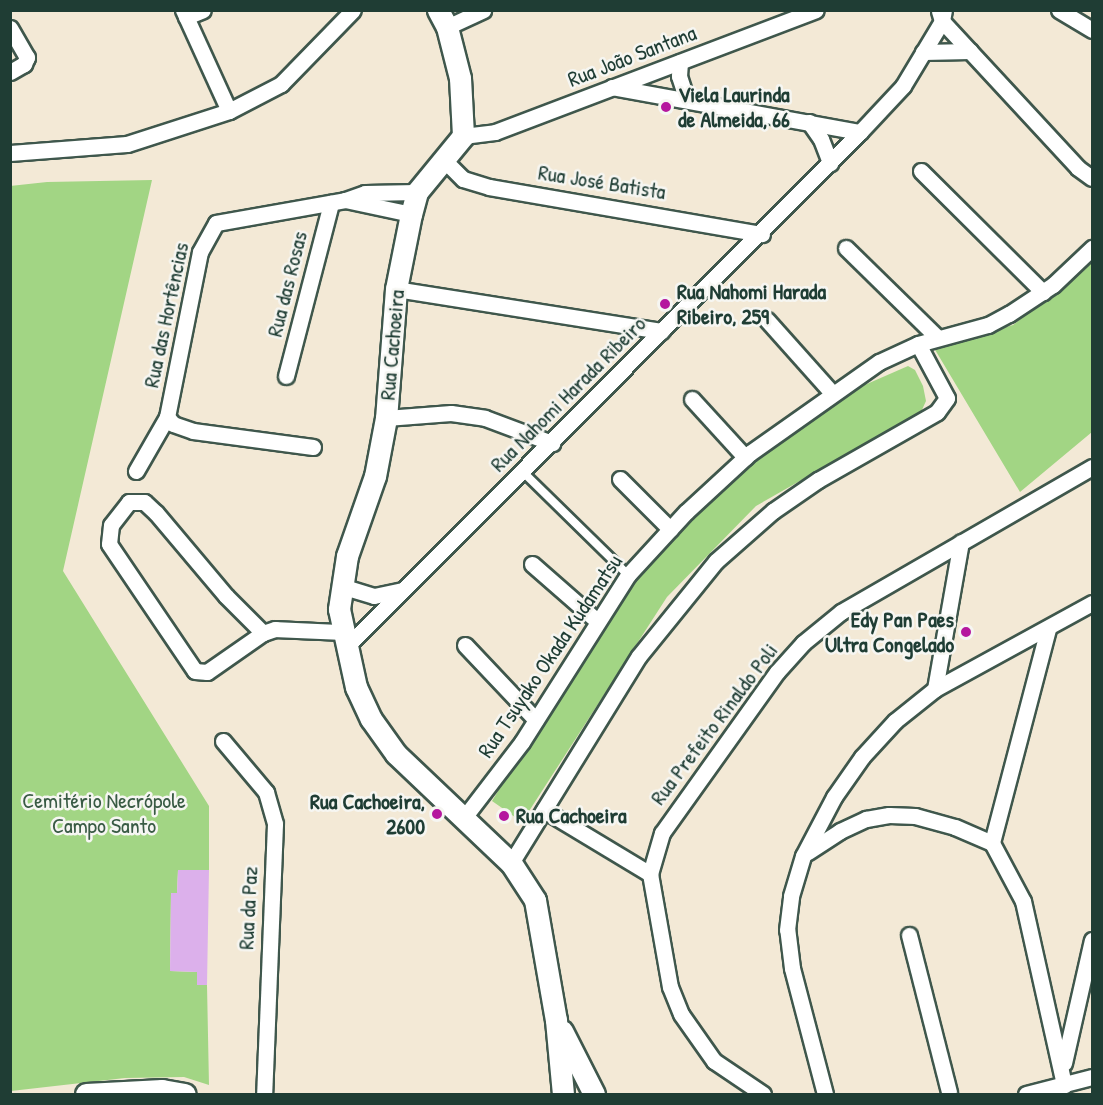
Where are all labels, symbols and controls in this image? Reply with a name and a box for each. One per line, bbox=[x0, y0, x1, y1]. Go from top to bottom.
street label: Rua João Santana bbox=[564, 19, 700, 93]
place label: Viela Laurinda de Almeida, 66 bbox=[678, 81, 790, 132]
marker: Viela Laurinda de Almeida, 66 bbox=[659, 100, 673, 114]
street label: Rua José Batista bbox=[536, 159, 668, 205]
street label: Rua das Rosas bbox=[261, 229, 313, 339]
street label: Rua das Hortências bbox=[138, 240, 194, 390]
place label: Rua Nahomi Harada Ribeiro, 259 bbox=[677, 278, 826, 330]
street label: Rua Cachoeira bbox=[374, 289, 410, 401]
marker: Rua Nahomi Harada Ribeiro, 259 bbox=[658, 297, 672, 311]
street label: Rua Nahomi Harada Ribeiro bbox=[485, 311, 651, 477]
street label: Rua Tsuyako Okada Kudamatsu bbox=[472, 549, 628, 763]
place label: Edy Pan Paes Ultra Congelado bbox=[825, 606, 954, 658]
marker: Edy Pan Paes Ultra Congelado bbox=[959, 625, 973, 639]
street label: Rua Prefeito Rinaldo Poli bbox=[645, 638, 783, 810]
park label: Cemitério Necrópole Campo Santo bbox=[22, 787, 186, 838]
place label: Rua Cachoeira, 2600 bbox=[310, 788, 425, 840]
place label: Rua Cachoeira bbox=[516, 803, 627, 829]
marker: Rua Cachoeira, 2600 bbox=[430, 807, 444, 821]
marker: Rua Cachoeira bbox=[497, 809, 511, 823]
street label: Rua da Paz bbox=[233, 866, 263, 950]

